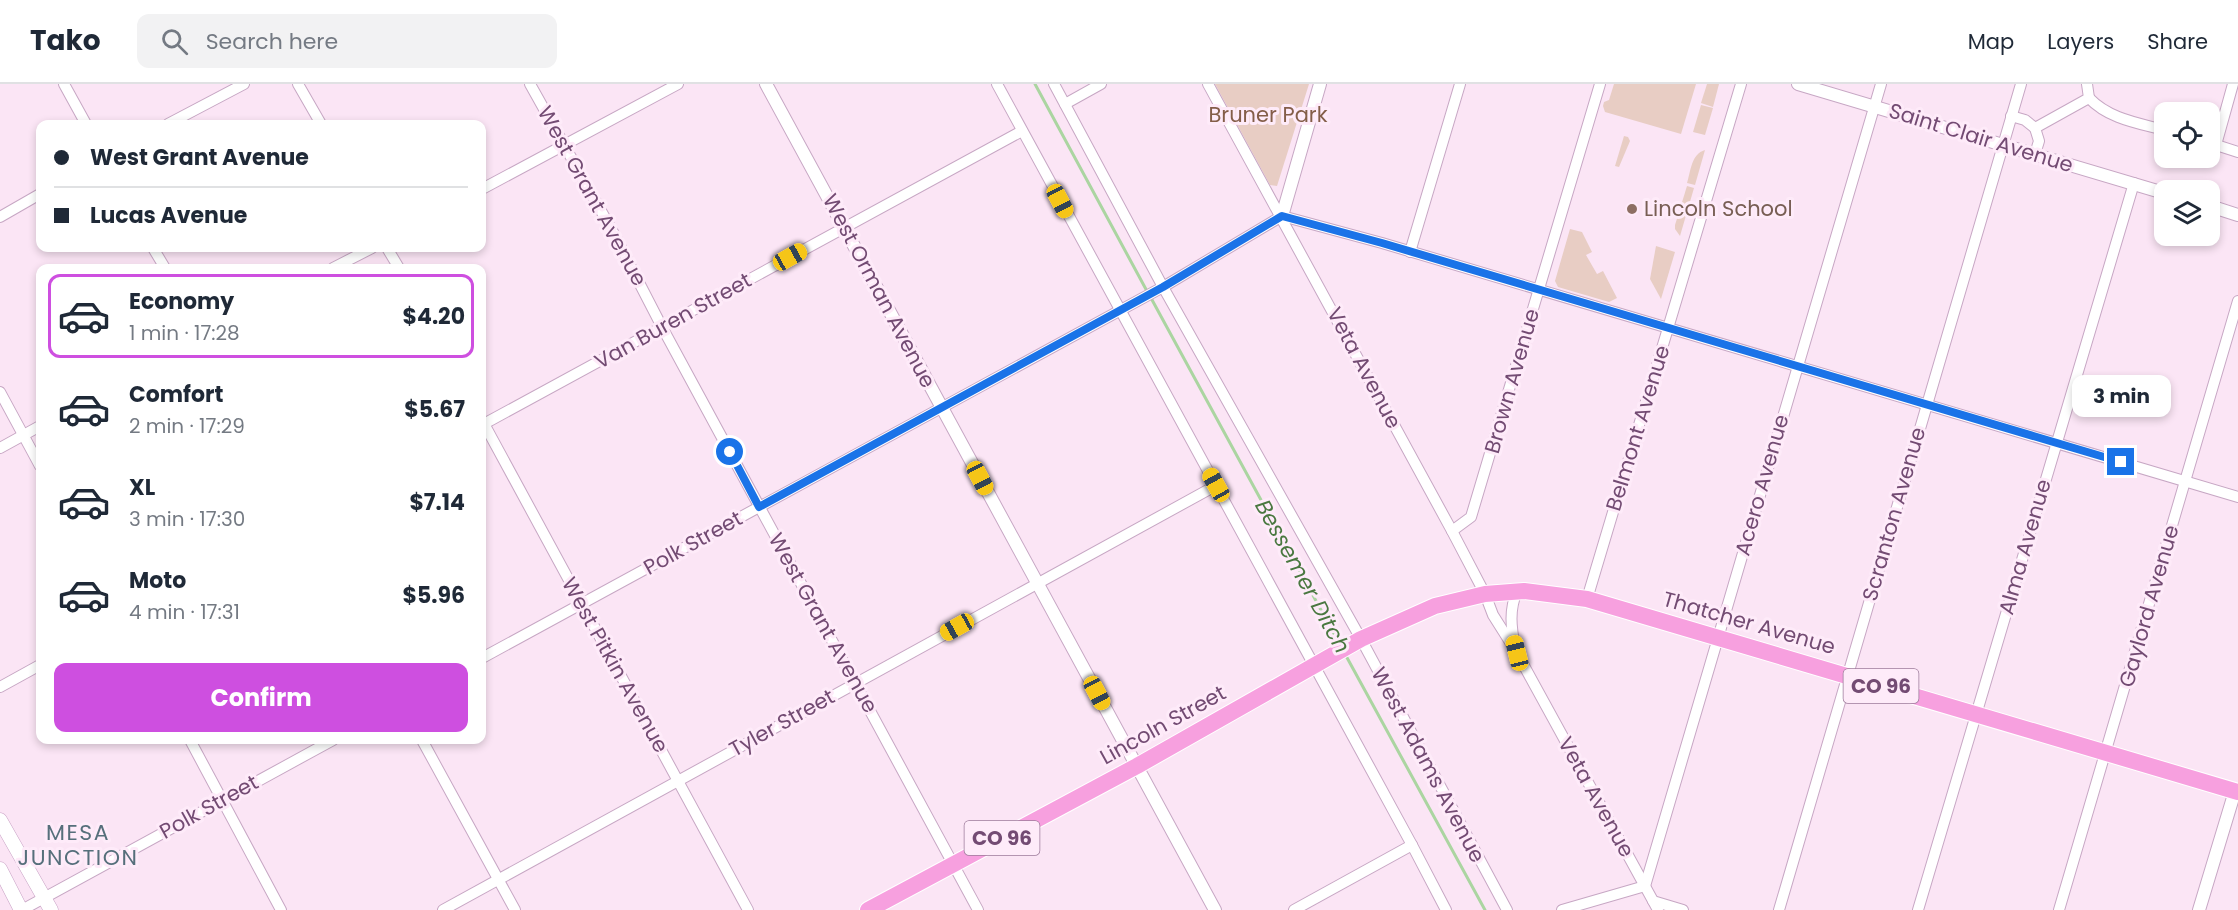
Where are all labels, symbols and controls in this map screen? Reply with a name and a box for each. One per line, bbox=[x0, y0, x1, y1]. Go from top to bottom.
search box bbox=[137, 14, 557, 68]
text: Tako bbox=[30, 21, 101, 60]
icon: search bbox=[158, 25, 191, 58]
text: Search here bbox=[206, 26, 338, 57]
text: Map bbox=[1968, 27, 2014, 56]
text: Layers bbox=[2047, 27, 2114, 56]
text: Share bbox=[2147, 27, 2208, 56]
street label: Saint Clair Avenue bbox=[1885, 96, 2077, 179]
park label: Bruner Park bbox=[1208, 100, 1328, 129]
street label: West Grant Avenue bbox=[531, 101, 654, 291]
map controls bbox=[2154, 102, 2220, 246]
button: locate bbox=[2154, 102, 2220, 168]
text: West Grant Avenue bbox=[90, 142, 309, 173]
button: layers bbox=[2154, 180, 2220, 246]
car bbox=[1044, 181, 1076, 221]
street label: West Orman Avenue bbox=[816, 189, 943, 393]
place label: Lincoln School bbox=[1644, 194, 1793, 223]
text: Lucas Avenue bbox=[90, 200, 247, 231]
marker: Lincoln School bbox=[1625, 202, 1639, 216]
car bbox=[770, 240, 810, 274]
street label: Van Buren Street bbox=[589, 265, 756, 376]
text: Economy bbox=[129, 286, 234, 317]
icon: car bbox=[57, 289, 111, 343]
text: $4.20 bbox=[403, 301, 465, 332]
street label: Veta Avenue bbox=[1320, 302, 1409, 434]
street label: Brown Avenue bbox=[1477, 305, 1546, 457]
text: 1 min · 17:28 bbox=[129, 319, 240, 347]
street label: Belmont Avenue bbox=[1599, 342, 1676, 514]
callout: 3 min bbox=[2072, 375, 2170, 417]
text: Comfort bbox=[129, 379, 223, 410]
icon: car bbox=[57, 382, 111, 436]
text: 3 min bbox=[2093, 382, 2150, 410]
text: $5.67 bbox=[404, 394, 465, 425]
street label: Acero Avenue bbox=[1728, 411, 1796, 559]
text: 2 min · 17:29 bbox=[129, 412, 245, 440]
street label: Scranton Avenue bbox=[1855, 424, 1932, 604]
route start bbox=[716, 438, 743, 465]
route end bbox=[2107, 448, 2134, 475]
car bbox=[964, 458, 996, 498]
car bbox=[1199, 465, 1233, 505]
text: XL bbox=[129, 472, 155, 503]
icon: car bbox=[57, 475, 111, 529]
street label: Alma Avenue bbox=[1991, 476, 2058, 618]
text: $7.14 bbox=[409, 487, 465, 518]
water label: Bessemer Ditch bbox=[1248, 494, 1358, 659]
street label: Polk Street bbox=[638, 504, 747, 582]
text: 3 min · 17:30 bbox=[129, 505, 245, 533]
street label: Gaylord Avenue bbox=[2112, 521, 2186, 690]
street label: West Grant Avenue bbox=[762, 528, 885, 718]
text: Moto bbox=[129, 565, 186, 596]
icon: car bbox=[57, 568, 111, 622]
street label: West Pitkin Avenue bbox=[555, 572, 676, 758]
text: $5.96 bbox=[402, 580, 465, 611]
street label: Thatcher Avenue bbox=[1660, 584, 1839, 661]
text: 4 min · 17:31 bbox=[129, 598, 240, 626]
car bbox=[937, 610, 977, 644]
car bbox=[1504, 633, 1530, 673]
street label: West Adams Avenue bbox=[1365, 662, 1492, 868]
button: Confirm bbox=[54, 663, 468, 732]
road number: CO 96 bbox=[1844, 669, 1918, 703]
car bbox=[1081, 673, 1113, 713]
street label: Lincoln Street bbox=[1095, 678, 1231, 771]
street label: Tyler Street bbox=[724, 682, 840, 763]
street label: Veta Avenue bbox=[1551, 731, 1641, 862]
street label: Polk Street bbox=[154, 768, 263, 846]
district label: MESA JUNCTION bbox=[17, 817, 139, 873]
road number: CO 96 bbox=[964, 821, 1040, 855]

